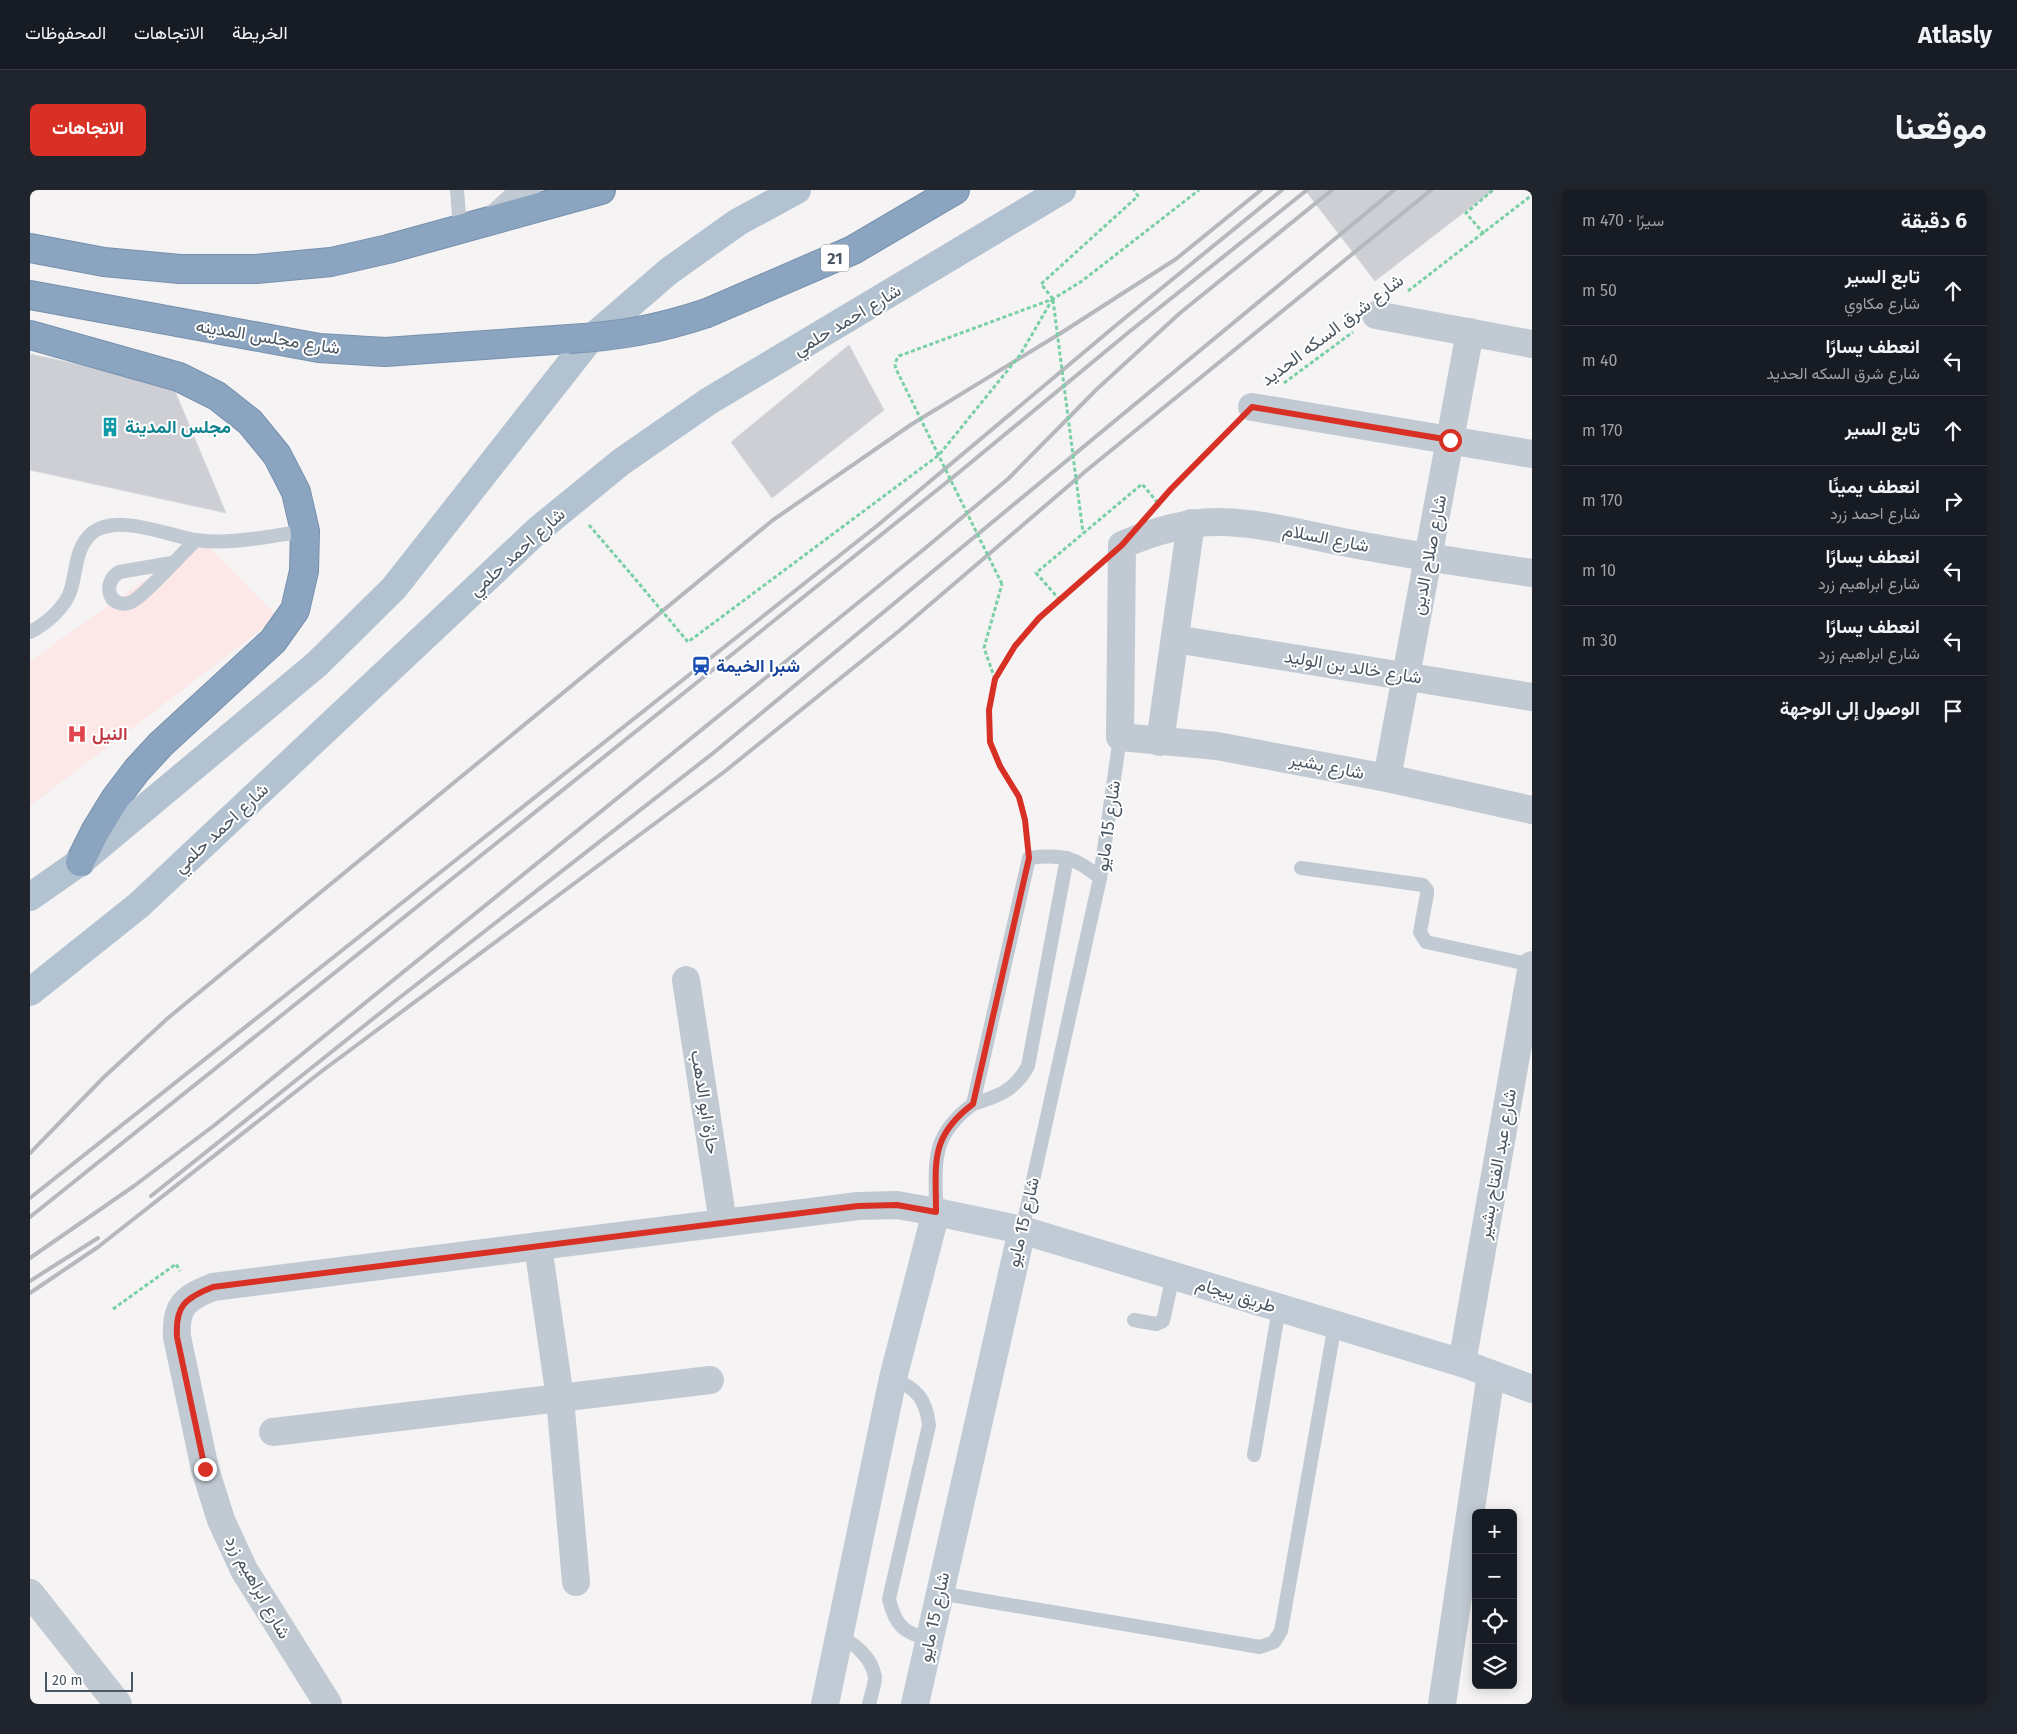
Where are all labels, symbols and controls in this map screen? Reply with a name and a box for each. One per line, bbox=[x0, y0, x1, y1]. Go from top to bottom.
text: Atlasly bbox=[1918, 21, 1992, 49]
text: المحفوظات bbox=[25, 22, 106, 44]
text: الاتجاهات bbox=[134, 22, 204, 44]
text: الخريطة bbox=[232, 22, 288, 44]
button: الاتجاهات bbox=[30, 104, 146, 156]
text: موقعنا bbox=[1894, 106, 1987, 148]
text: 6 دقيقة bbox=[1901, 208, 1967, 234]
text: سيرًا · 470 m bbox=[1582, 211, 1664, 230]
road number: 21 bbox=[821, 244, 849, 272]
text: تابع السير bbox=[1845, 265, 1920, 288]
street label: شارع شرق السكه الحديد bbox=[1256, 269, 1408, 392]
icon: ahead bbox=[1939, 277, 1967, 305]
street label: شارع احمد حلمي bbox=[789, 279, 907, 364]
text: 50 m bbox=[1582, 281, 1617, 300]
text: شارع مكاوي bbox=[1844, 294, 1920, 313]
street label: شارع مجلس المدينه bbox=[194, 315, 342, 360]
text: انعطف يسارًا bbox=[1826, 335, 1920, 358]
icon: left bbox=[1939, 347, 1967, 375]
text: 40 m bbox=[1582, 351, 1617, 370]
text: شارع شرق السكه الحديد bbox=[1766, 364, 1920, 383]
building icon: مجلس المدينة bbox=[99, 416, 121, 438]
place label: مجلس المدينة bbox=[125, 416, 231, 438]
text: تابع السير bbox=[1845, 417, 1920, 440]
icon: ahead bbox=[1939, 417, 1967, 445]
text: 170 m bbox=[1582, 421, 1623, 440]
route start bbox=[1439, 429, 1462, 452]
text: انعطف يمينًا bbox=[1828, 475, 1920, 498]
icon: right bbox=[1939, 487, 1967, 515]
text: 170 m bbox=[1582, 491, 1623, 510]
street label: شارع صلاح الدين bbox=[1407, 493, 1452, 617]
street label: شارع احمد حلمي bbox=[464, 503, 572, 604]
text: شارع احمد زرد bbox=[1830, 504, 1920, 523]
street label: شارع السلام bbox=[1281, 519, 1371, 558]
text: انعطف يسارًا bbox=[1826, 545, 1920, 568]
icon: left bbox=[1939, 557, 1967, 585]
text: 10 m bbox=[1582, 561, 1616, 580]
text: شارع ابراهيم زرد bbox=[1818, 574, 1920, 593]
text: انعطف يسارًا bbox=[1826, 615, 1920, 638]
icon: left bbox=[1939, 627, 1967, 655]
text: 30 m bbox=[1582, 631, 1617, 650]
text: شارع ابراهيم زرد bbox=[1818, 644, 1920, 663]
street label: شارع خالد بن الوليد bbox=[1282, 645, 1423, 690]
station icon: شبرا الخيمة bbox=[690, 655, 712, 677]
place label: شبرا الخيمة bbox=[716, 655, 800, 677]
text: الوصول إلى الوجهة bbox=[1780, 697, 1920, 720]
icon: arrive bbox=[1939, 697, 1967, 725]
hospital icon: النيل bbox=[66, 723, 88, 745]
place label: النيل bbox=[92, 723, 128, 745]
street label: شارع بشير bbox=[1287, 748, 1366, 785]
street label: شارع احمد حلمي bbox=[169, 778, 276, 881]
street label: شارع 15 مايو bbox=[1091, 779, 1126, 873]
street label: حارة ابو الدهب bbox=[686, 1048, 724, 1156]
street label: شارع عبد الفتاح بشير bbox=[1473, 1087, 1522, 1242]
street label: شارع 15 مايو bbox=[1002, 1175, 1045, 1269]
street label: طريق بيجام bbox=[1193, 1272, 1279, 1319]
route end bbox=[194, 1458, 217, 1481]
map controls bbox=[1472, 1509, 1517, 1689]
button: + bbox=[1472, 1509, 1517, 1554]
street label: شارع ابراهيم زرد bbox=[220, 1531, 295, 1643]
button: − bbox=[1472, 1554, 1517, 1599]
street label: شارع 15 مايو bbox=[914, 1570, 955, 1664]
button: locate bbox=[1472, 1599, 1517, 1644]
button: layers bbox=[1472, 1644, 1517, 1689]
scale bar bbox=[45, 1669, 132, 1692]
text: 20 m bbox=[52, 1672, 82, 1689]

